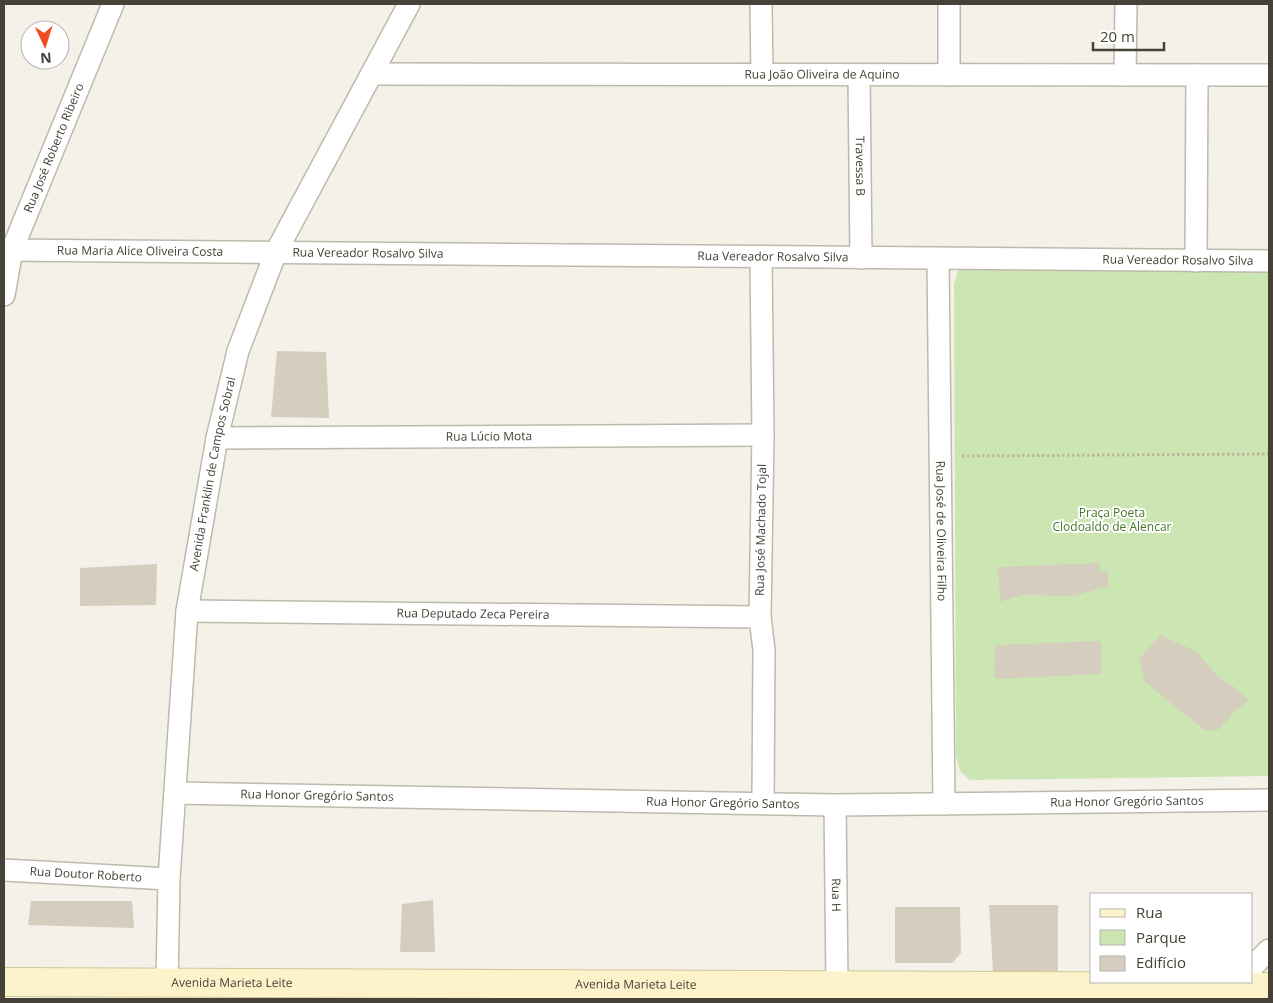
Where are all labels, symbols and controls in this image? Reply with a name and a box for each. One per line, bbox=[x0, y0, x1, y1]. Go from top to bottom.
north arrow bbox=[20, 20, 70, 70]
scale bar bbox=[1093, 20, 1164, 52]
text: 20 m bbox=[1100, 26, 1135, 46]
text: N bbox=[40, 49, 52, 68]
street label: Rua João Oliveira de Aquino bbox=[744, 65, 900, 83]
street label: Rua José Roberto Ribeiro bbox=[19, 80, 88, 215]
street label: Travessa B bbox=[852, 136, 869, 196]
street label: Rua Maria Alice Oliveira Costa bbox=[57, 241, 223, 260]
street label: Rua Vereador Rosalvo Silva bbox=[292, 244, 444, 262]
street label: Rua Vereador Rosalvo Silva bbox=[697, 247, 849, 265]
street label: Rua Vereador Rosalvo Silva bbox=[1102, 251, 1254, 269]
street label: Avenida Franklin de Campos Sobral bbox=[185, 375, 239, 572]
street label: Rua Lúcio Mota bbox=[446, 427, 532, 445]
street label: Rua José de Oliveira Filho bbox=[932, 461, 951, 601]
street label: Rua José Machado Tojal bbox=[751, 464, 770, 596]
park label: Praça Poeta Clodoaldo de Alencar bbox=[1053, 504, 1172, 535]
street label: Rua Deputado Zeca Pereira bbox=[397, 604, 549, 623]
street label: Rua Honor Gregório Santos bbox=[240, 785, 394, 805]
street label: Rua Honor Gregório Santos bbox=[1050, 792, 1204, 811]
street label: Rua Honor Gregório Santos bbox=[646, 793, 800, 812]
street label: Rua Doutor Roberto bbox=[29, 862, 143, 886]
street label: Rua H bbox=[828, 878, 845, 912]
legend bbox=[1090, 893, 1253, 983]
text: Rua bbox=[1136, 902, 1163, 922]
text: Parque bbox=[1136, 927, 1186, 947]
text: Edifício bbox=[1136, 952, 1186, 972]
street label: Avenida Marieta Leite bbox=[171, 974, 293, 991]
street label: Avenida Marieta Leite bbox=[575, 975, 697, 993]

